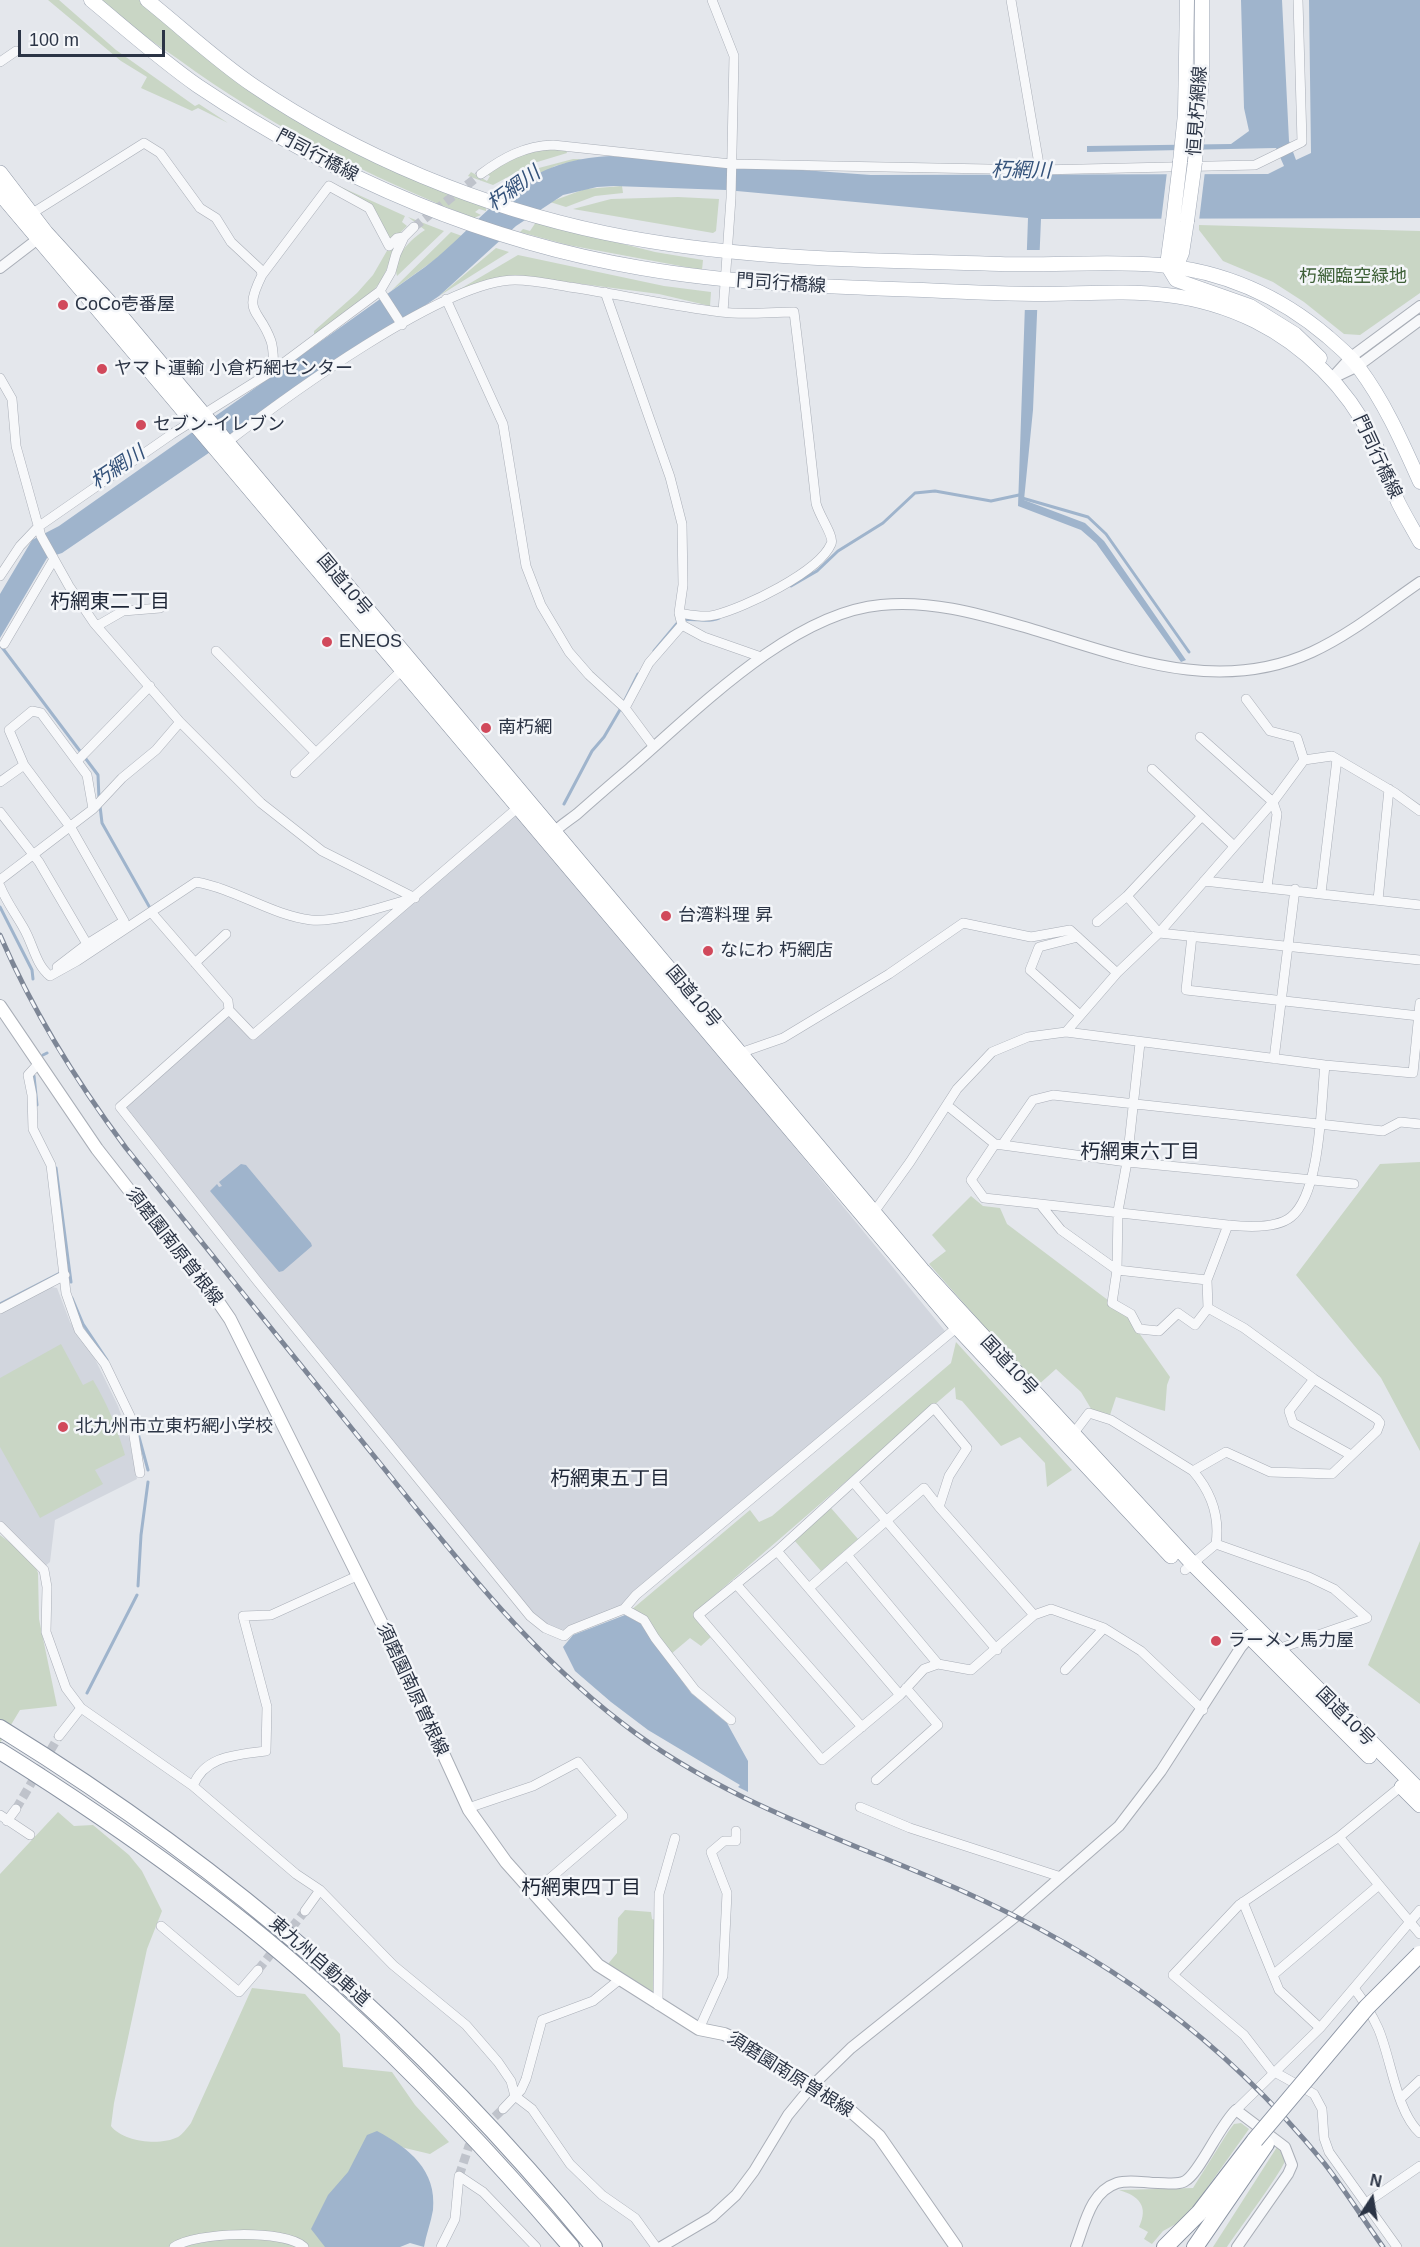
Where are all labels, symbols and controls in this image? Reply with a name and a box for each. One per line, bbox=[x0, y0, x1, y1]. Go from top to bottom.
scale bar bbox=[21, 18, 168, 56]
text: 100 m bbox=[29, 30, 79, 50]
street label: 恒見朽網線 bbox=[1184, 65, 1212, 157]
street label: 門司行橋線 bbox=[272, 125, 362, 187]
water label: 朽網川 bbox=[991, 158, 1051, 184]
water label: 朽網川 bbox=[483, 162, 545, 216]
park label: 朽網臨空緑地 bbox=[1299, 266, 1407, 288]
street label: 門司行橋線 bbox=[735, 270, 827, 298]
place label: CoCo壱番屋 bbox=[75, 294, 175, 316]
marker: CoCo壱番屋 bbox=[56, 298, 70, 312]
place label: ヤマト運輸 小倉朽網センター bbox=[114, 358, 353, 380]
marker: ヤマト運輸 小倉朽網センター bbox=[95, 362, 109, 376]
street label: 門司行橋線 bbox=[1348, 412, 1406, 502]
place label: セブン-イレブン bbox=[153, 414, 285, 436]
marker: セブン-イレブン bbox=[134, 418, 148, 432]
water label: 朽網川 bbox=[86, 441, 150, 495]
street label: 国道10号 bbox=[312, 550, 376, 620]
district label: 朽網東二丁目 bbox=[50, 590, 170, 614]
place label: ENEOS bbox=[339, 631, 402, 653]
marker: ENEOS bbox=[320, 635, 334, 649]
place label: 南朽網 bbox=[498, 717, 552, 739]
marker: 南朽網 bbox=[479, 721, 493, 735]
place label: 台湾料理 昇 bbox=[678, 905, 773, 927]
marker: 台湾料理 昇 bbox=[659, 909, 673, 923]
place label: なにわ 朽網店 bbox=[720, 940, 833, 962]
marker: なにわ 朽網店 bbox=[701, 944, 715, 958]
street label: 国道10号 bbox=[661, 962, 725, 1032]
district label: 朽網東六丁目 bbox=[1080, 1140, 1200, 1164]
street label: 須磨園南原曽根線 bbox=[121, 1184, 227, 1310]
street label: 国道10号 bbox=[976, 1332, 1042, 1400]
place label: 北九州市立東朽網小学校 bbox=[75, 1416, 273, 1438]
marker: 北九州市立東朽網小学校 bbox=[56, 1420, 70, 1434]
district label: 朽網東五丁目 bbox=[550, 1467, 670, 1491]
street label: 須磨園南原曽根線 bbox=[372, 1620, 452, 1760]
place label: ラーメン馬力屋 bbox=[1228, 1630, 1354, 1652]
marker: ラーメン馬力屋 bbox=[1209, 1634, 1223, 1648]
street label: 国道10号 bbox=[1311, 1683, 1379, 1751]
district label: 朽網東四丁目 bbox=[521, 1876, 641, 1900]
street label: 東九州自動車道 bbox=[264, 1913, 374, 2011]
street label: 須磨園南原曽根線 bbox=[723, 2028, 857, 2122]
north arrow bbox=[1342, 2169, 1402, 2229]
text: N bbox=[1368, 2171, 1383, 2190]

